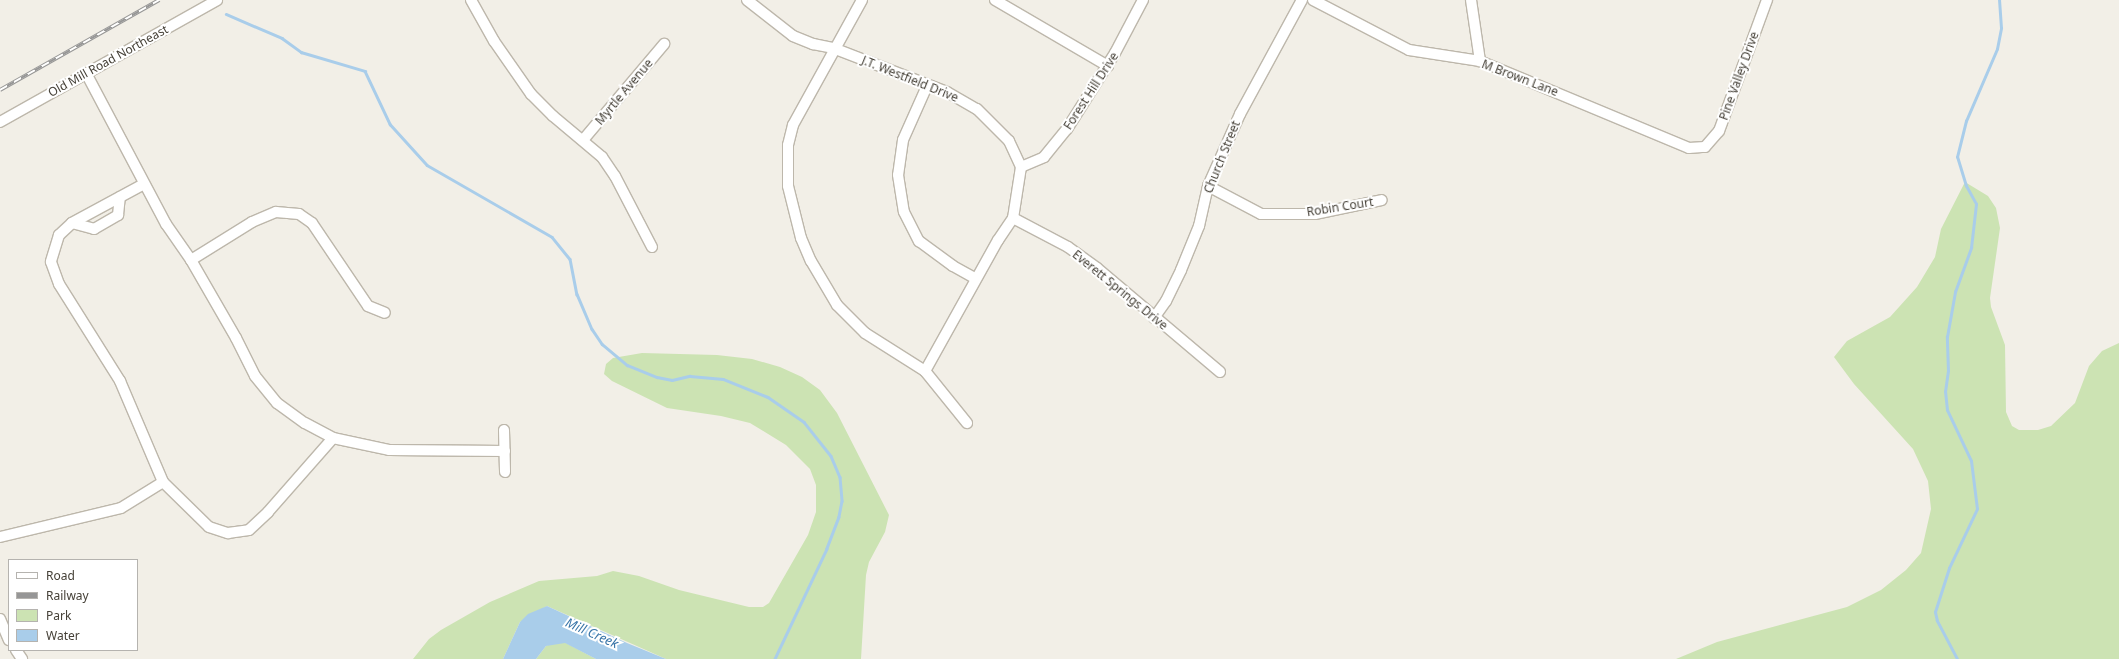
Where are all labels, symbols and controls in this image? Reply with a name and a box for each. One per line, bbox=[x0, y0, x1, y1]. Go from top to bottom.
street label: Old Mill Road Northeast bbox=[46, 22, 170, 100]
street label: Pine Valley Drive bbox=[1716, 30, 1762, 122]
street label: Forest Hill Drive bbox=[1061, 50, 1121, 132]
street label: J.T. Westfield Drive bbox=[860, 53, 960, 105]
street label: Myrtle Avenue bbox=[592, 56, 656, 128]
street label: M Brown Lane bbox=[1480, 57, 1560, 99]
street label: Church Street bbox=[1201, 119, 1243, 195]
street label: Robin Court bbox=[1306, 195, 1374, 219]
street label: Everett Springs Drive bbox=[1070, 247, 1170, 333]
legend bbox=[8, 559, 138, 651]
text: Road bbox=[46, 567, 75, 584]
text: Railway bbox=[46, 587, 89, 604]
text: Park bbox=[46, 607, 71, 624]
water label: Mill Creek bbox=[563, 614, 621, 652]
text: Water bbox=[46, 627, 80, 644]

